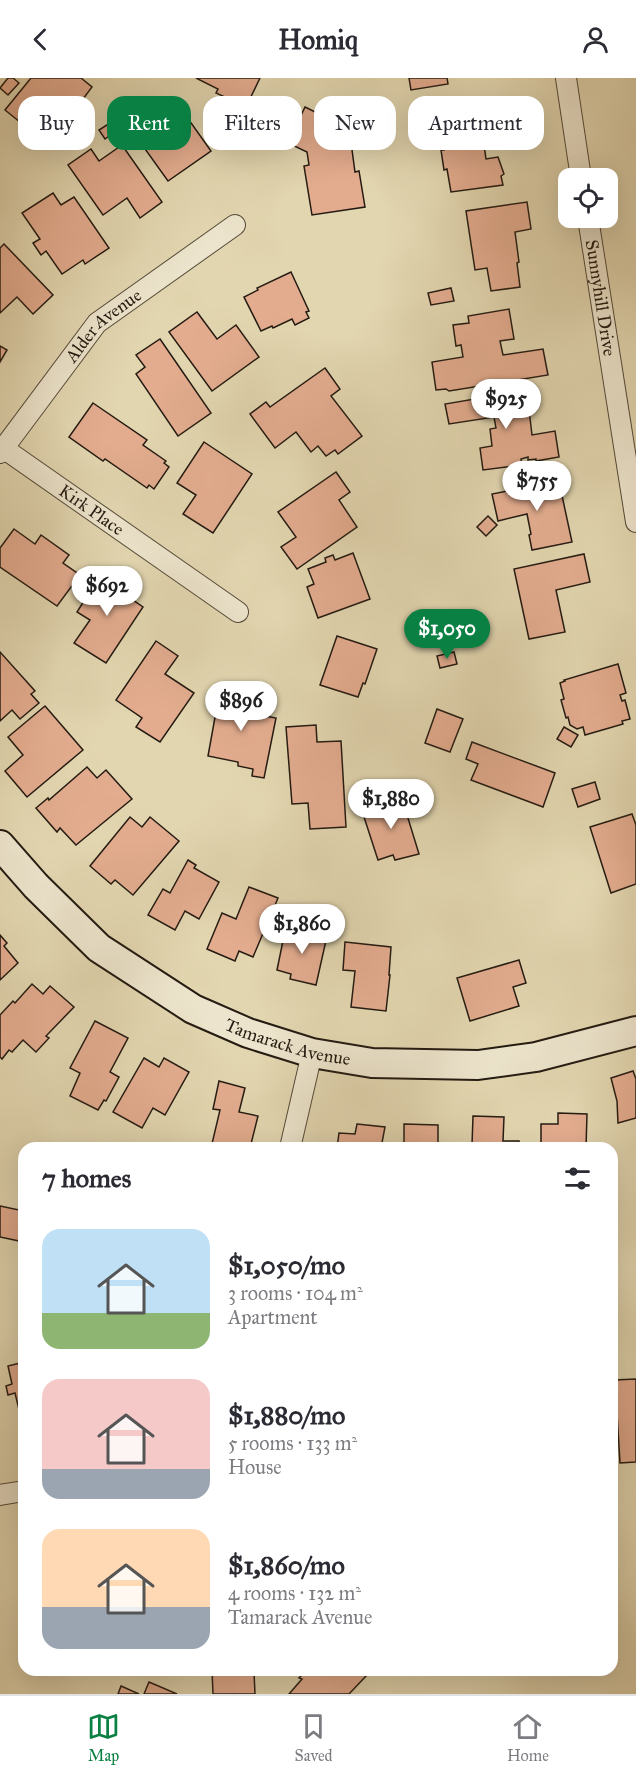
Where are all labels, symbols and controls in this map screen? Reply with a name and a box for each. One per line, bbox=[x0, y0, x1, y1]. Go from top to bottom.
icon: back bbox=[24, 23, 57, 56]
text: Homiq bbox=[278, 23, 358, 56]
icon: person bbox=[579, 23, 612, 56]
chip: Buy bbox=[18, 96, 95, 150]
chip: Rent bbox=[107, 96, 191, 150]
chip: Filters bbox=[203, 96, 302, 150]
chip: New bbox=[314, 96, 396, 150]
chip: Apartment bbox=[408, 96, 544, 150]
map controls bbox=[558, 168, 618, 228]
button: locate bbox=[558, 168, 618, 228]
street label: Sunnyhill Drive bbox=[581, 238, 621, 358]
street label: Alder Avenue bbox=[60, 284, 146, 367]
pin: $925 bbox=[470, 379, 542, 430]
text: $925 bbox=[485, 386, 527, 410]
pin: $755 bbox=[501, 461, 573, 512]
text: $755 bbox=[516, 468, 558, 492]
street label: Kirk Place bbox=[55, 479, 128, 540]
pin: $692 bbox=[71, 566, 143, 617]
text: $692 bbox=[86, 573, 128, 597]
pin: $1,050 bbox=[398, 609, 496, 660]
text: $1,050 bbox=[418, 616, 476, 640]
pin: $896 bbox=[205, 681, 277, 732]
text: $896 bbox=[219, 688, 263, 712]
pin: $1,880 bbox=[342, 779, 440, 830]
text: $1,880 bbox=[362, 786, 420, 810]
pin: $1,860 bbox=[253, 904, 351, 955]
text: $1,860 bbox=[273, 911, 331, 935]
street label: Tamarack Avenue bbox=[222, 1013, 352, 1070]
text: 7 homes bbox=[42, 1162, 131, 1194]
icon: filters bbox=[561, 1162, 594, 1195]
text: $1,050/mo bbox=[228, 1249, 345, 1281]
icon: home bbox=[90, 1253, 162, 1325]
text: 3 rooms · 104 m² bbox=[228, 1281, 363, 1305]
text: Apartment bbox=[228, 1305, 317, 1329]
text: $1,880/mo bbox=[228, 1399, 345, 1431]
icon: home bbox=[90, 1403, 162, 1475]
text: 5 rooms · 133 m² bbox=[228, 1431, 357, 1455]
text: House bbox=[228, 1455, 282, 1479]
text: $1,860/mo bbox=[228, 1549, 345, 1581]
icon: home bbox=[90, 1553, 162, 1625]
text: 4 rooms · 132 m² bbox=[228, 1581, 361, 1605]
text: Tamarack Avenue bbox=[228, 1605, 372, 1629]
tab: Map bbox=[87, 1710, 120, 1765]
tab: Saved bbox=[295, 1710, 333, 1765]
tab: Home bbox=[507, 1710, 549, 1765]

